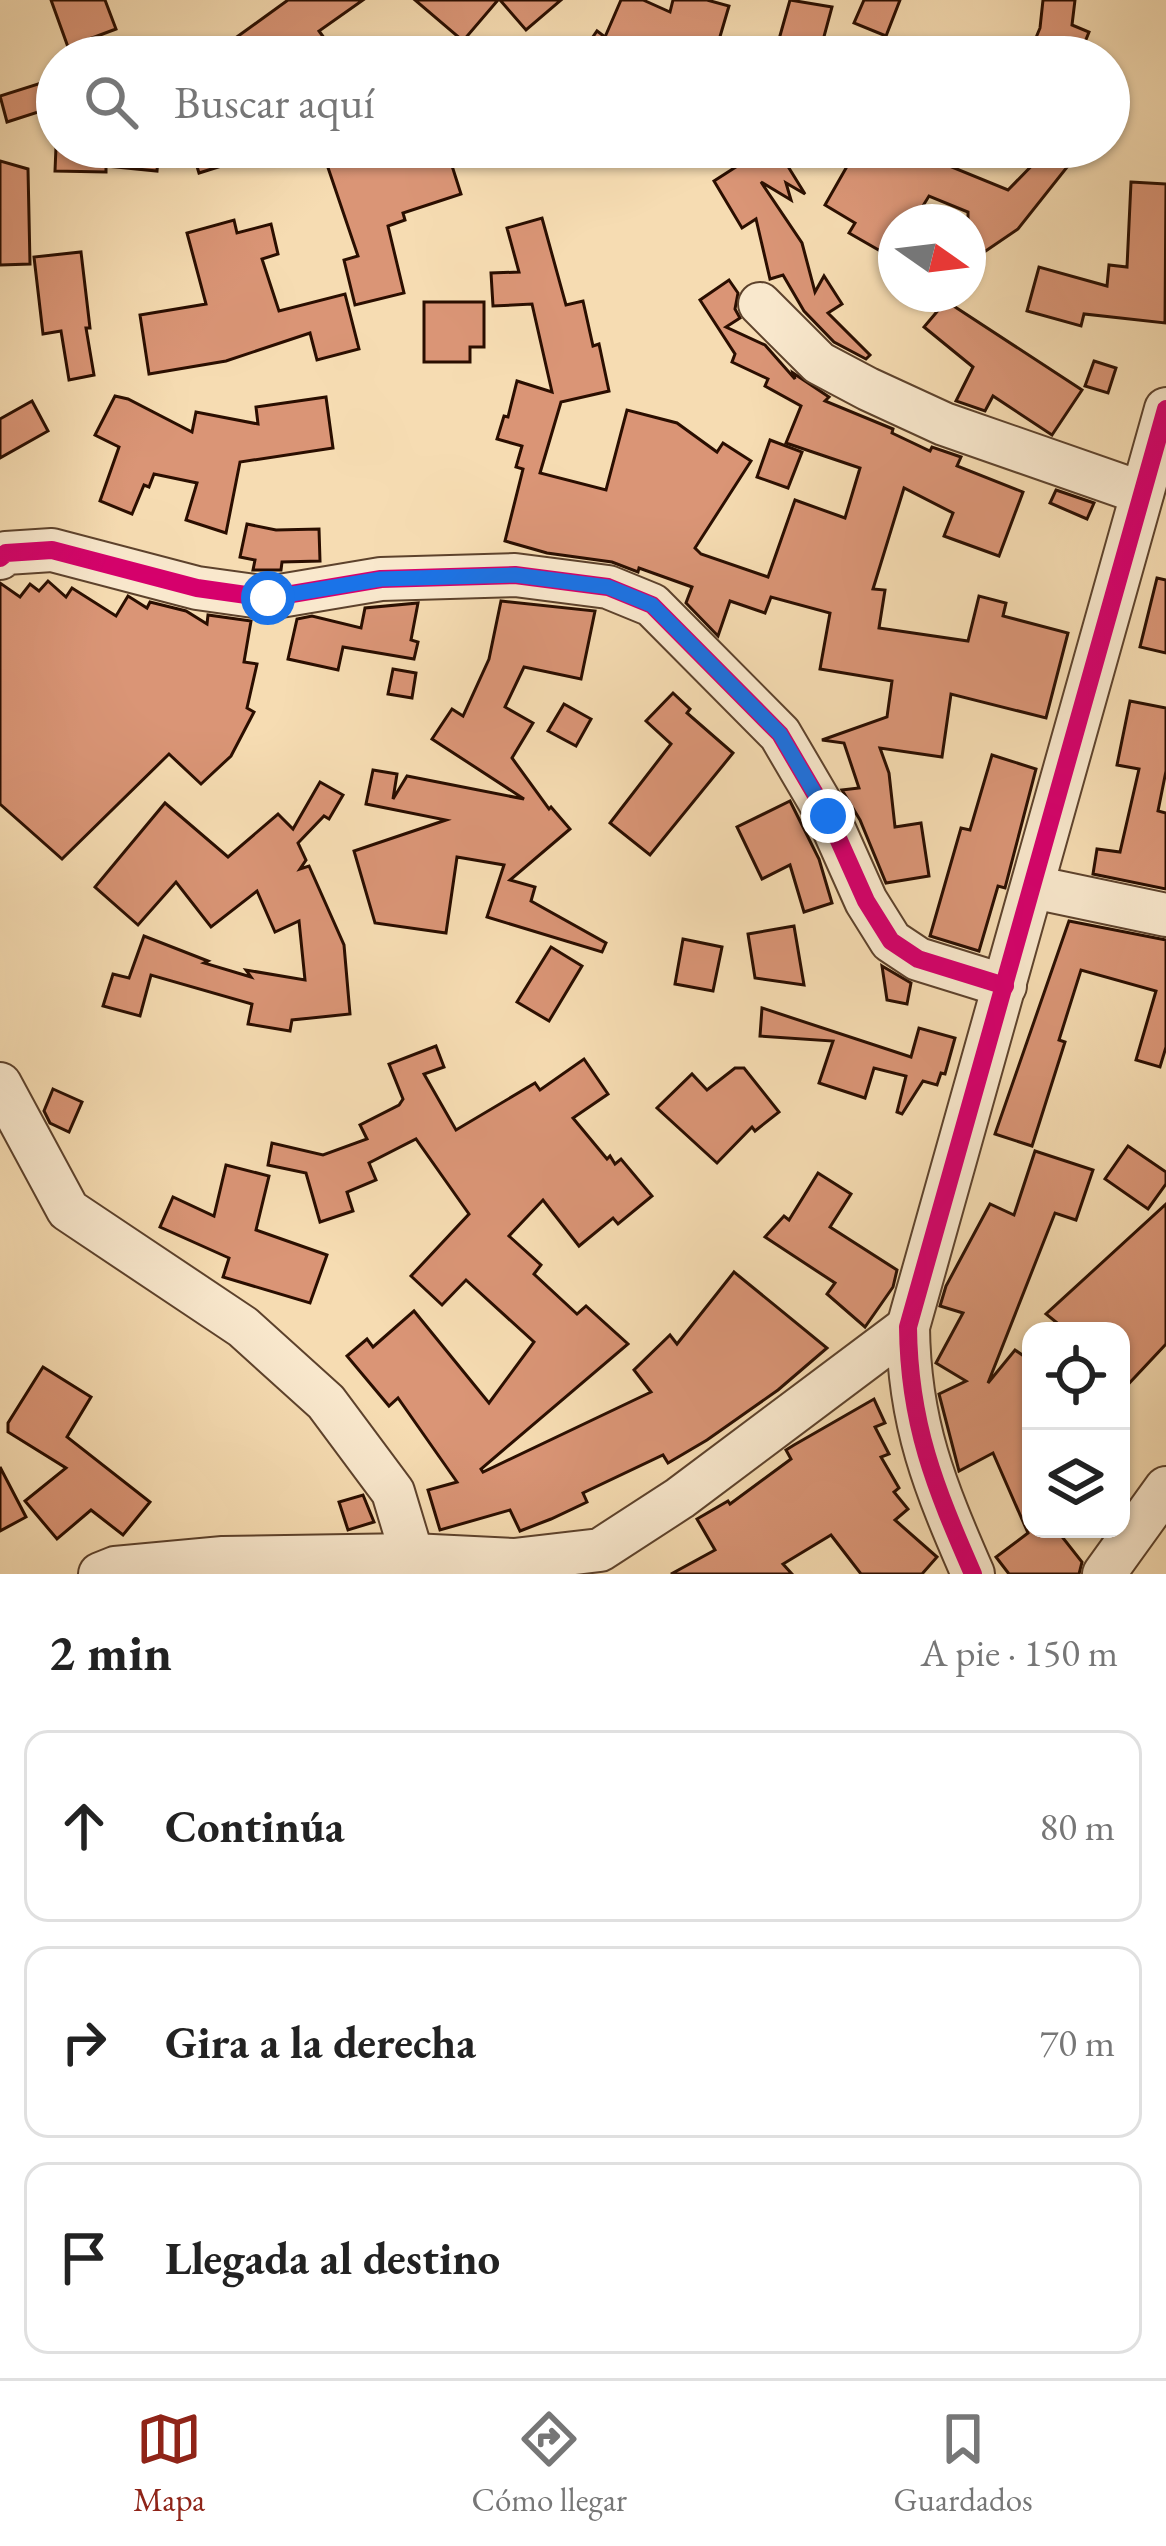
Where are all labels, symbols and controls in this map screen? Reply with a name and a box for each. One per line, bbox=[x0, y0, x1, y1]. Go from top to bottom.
search box bbox=[36, 36, 1130, 168]
icon: search bbox=[78, 69, 144, 135]
text: Buscar aquí bbox=[174, 73, 374, 131]
north arrow bbox=[878, 204, 986, 312]
route start bbox=[241, 571, 295, 625]
route end bbox=[801, 789, 855, 843]
map controls bbox=[1022, 1322, 1130, 1538]
button: locate bbox=[1022, 1322, 1130, 1430]
button: layers bbox=[1022, 1430, 1130, 1538]
text: 2 min bbox=[48, 1619, 172, 1685]
text: A pie · 150 m bbox=[921, 1627, 1118, 1678]
icon: ahead bbox=[51, 1793, 117, 1859]
text: Continúa bbox=[165, 1797, 344, 1855]
text: 80 m bbox=[1039, 1801, 1115, 1852]
icon: right bbox=[51, 2009, 117, 2075]
text: Gira a la derecha bbox=[165, 2013, 476, 2071]
text: 70 m bbox=[1039, 2017, 1115, 2068]
icon: arrive bbox=[51, 2225, 117, 2291]
text: Llegada al destino bbox=[165, 2229, 500, 2287]
tab: Mapa bbox=[133, 2406, 205, 2521]
tab: Cómo llegar bbox=[472, 2406, 627, 2521]
tab: Guardados bbox=[894, 2406, 1033, 2521]

